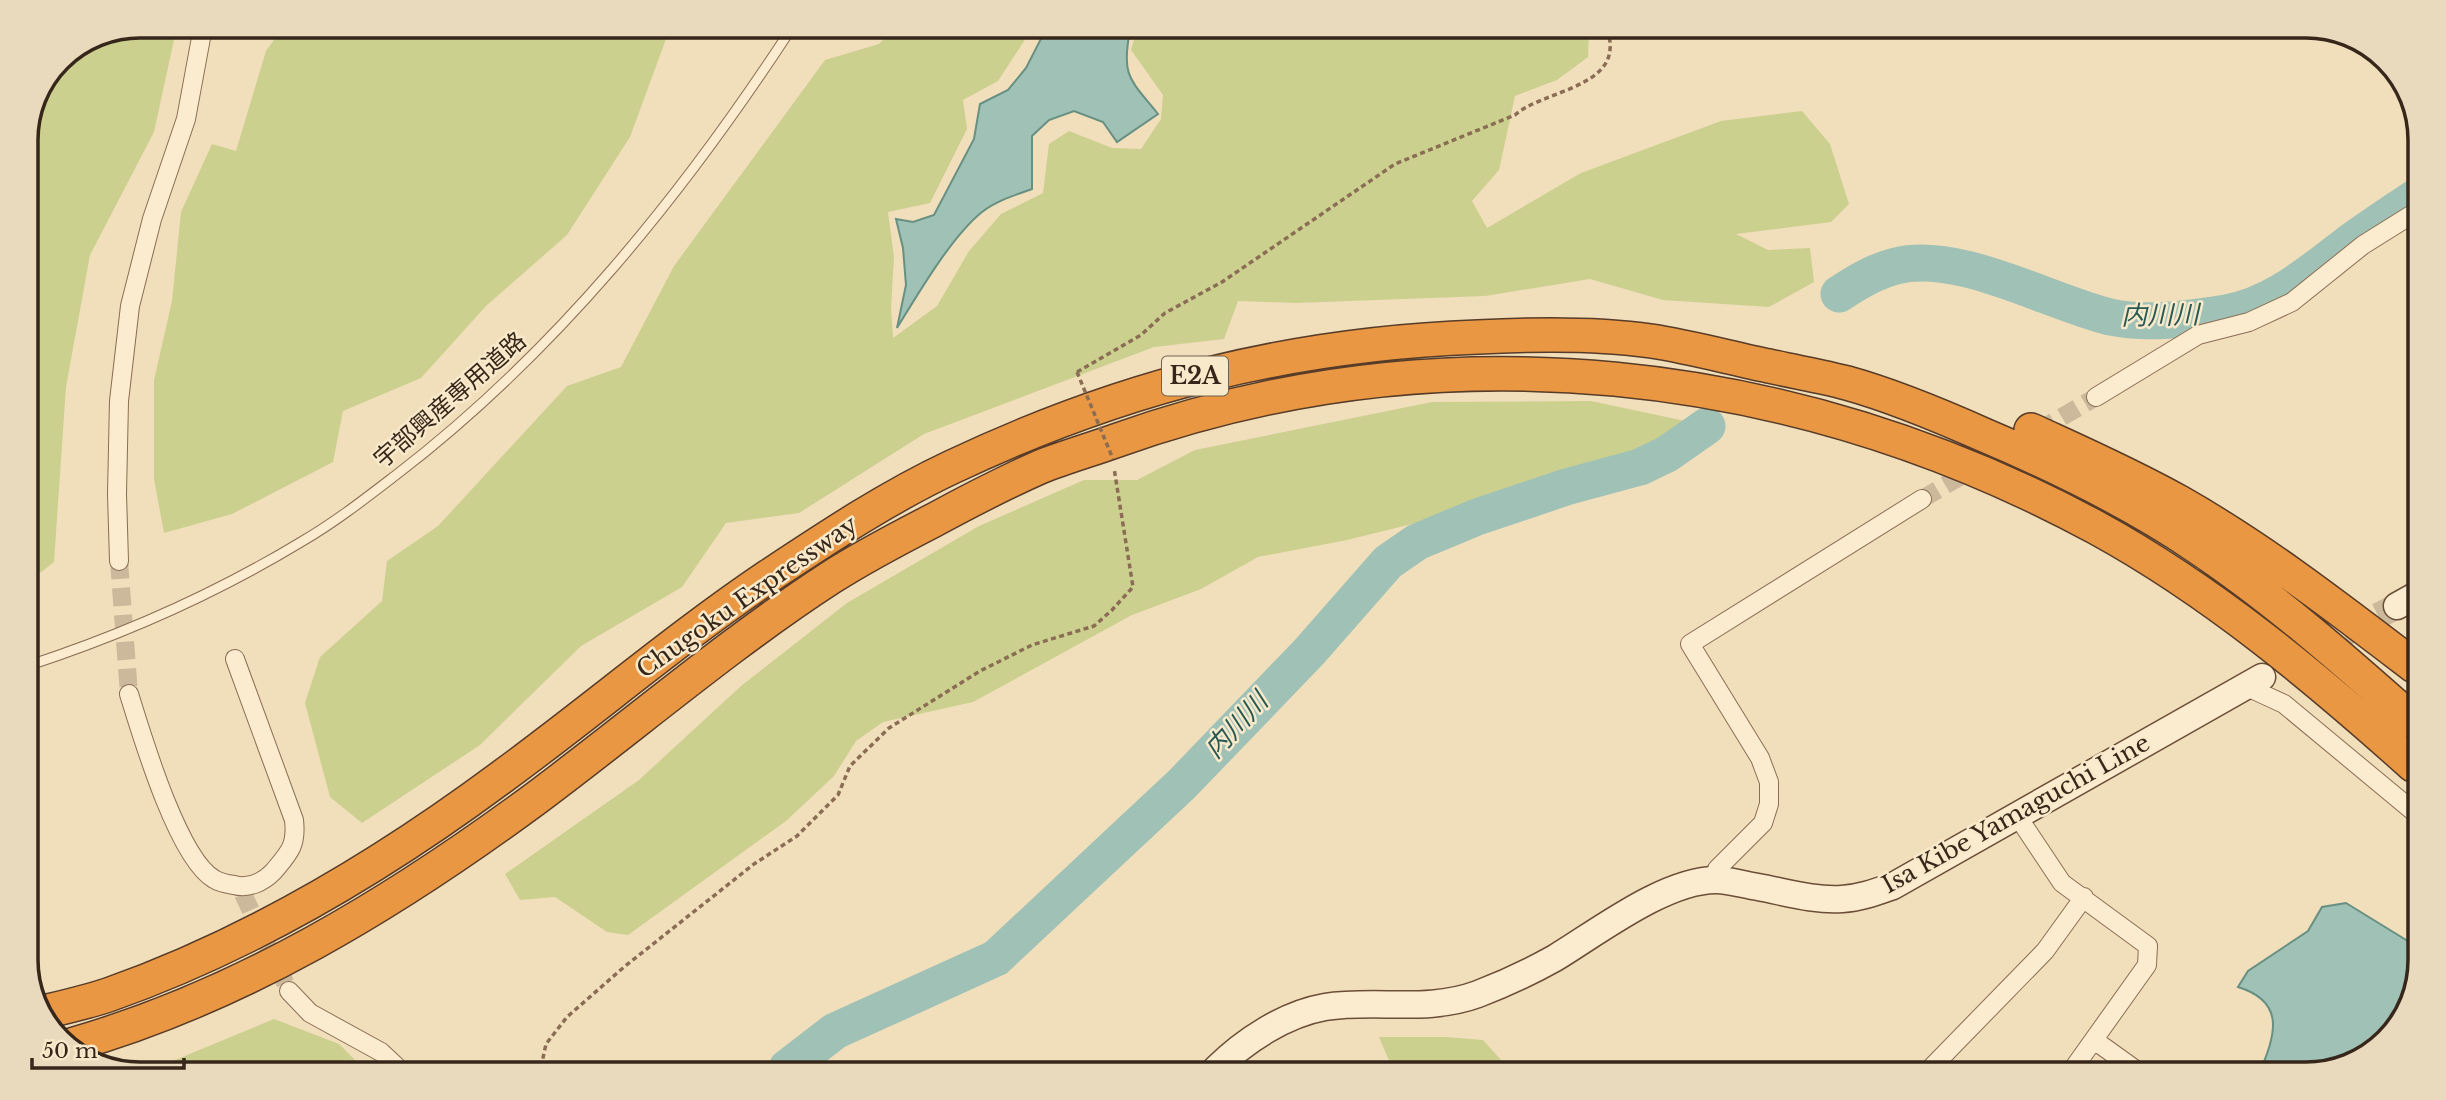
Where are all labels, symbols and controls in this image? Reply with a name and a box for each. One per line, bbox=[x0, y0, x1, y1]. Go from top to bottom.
water label: 内川川 bbox=[2121, 298, 2202, 332]
street label: 宇部興産専用道路 bbox=[368, 326, 532, 474]
road number: E2A bbox=[1162, 356, 1228, 396]
street label: Chugoku Expressway bbox=[631, 509, 863, 684]
water label: 内川川 bbox=[1198, 683, 1276, 764]
street label: Isa Kibe Yamaguchi Line bbox=[1877, 728, 2155, 899]
scale bar bbox=[32, 1026, 184, 1070]
text: 50 m bbox=[42, 1038, 98, 1064]

